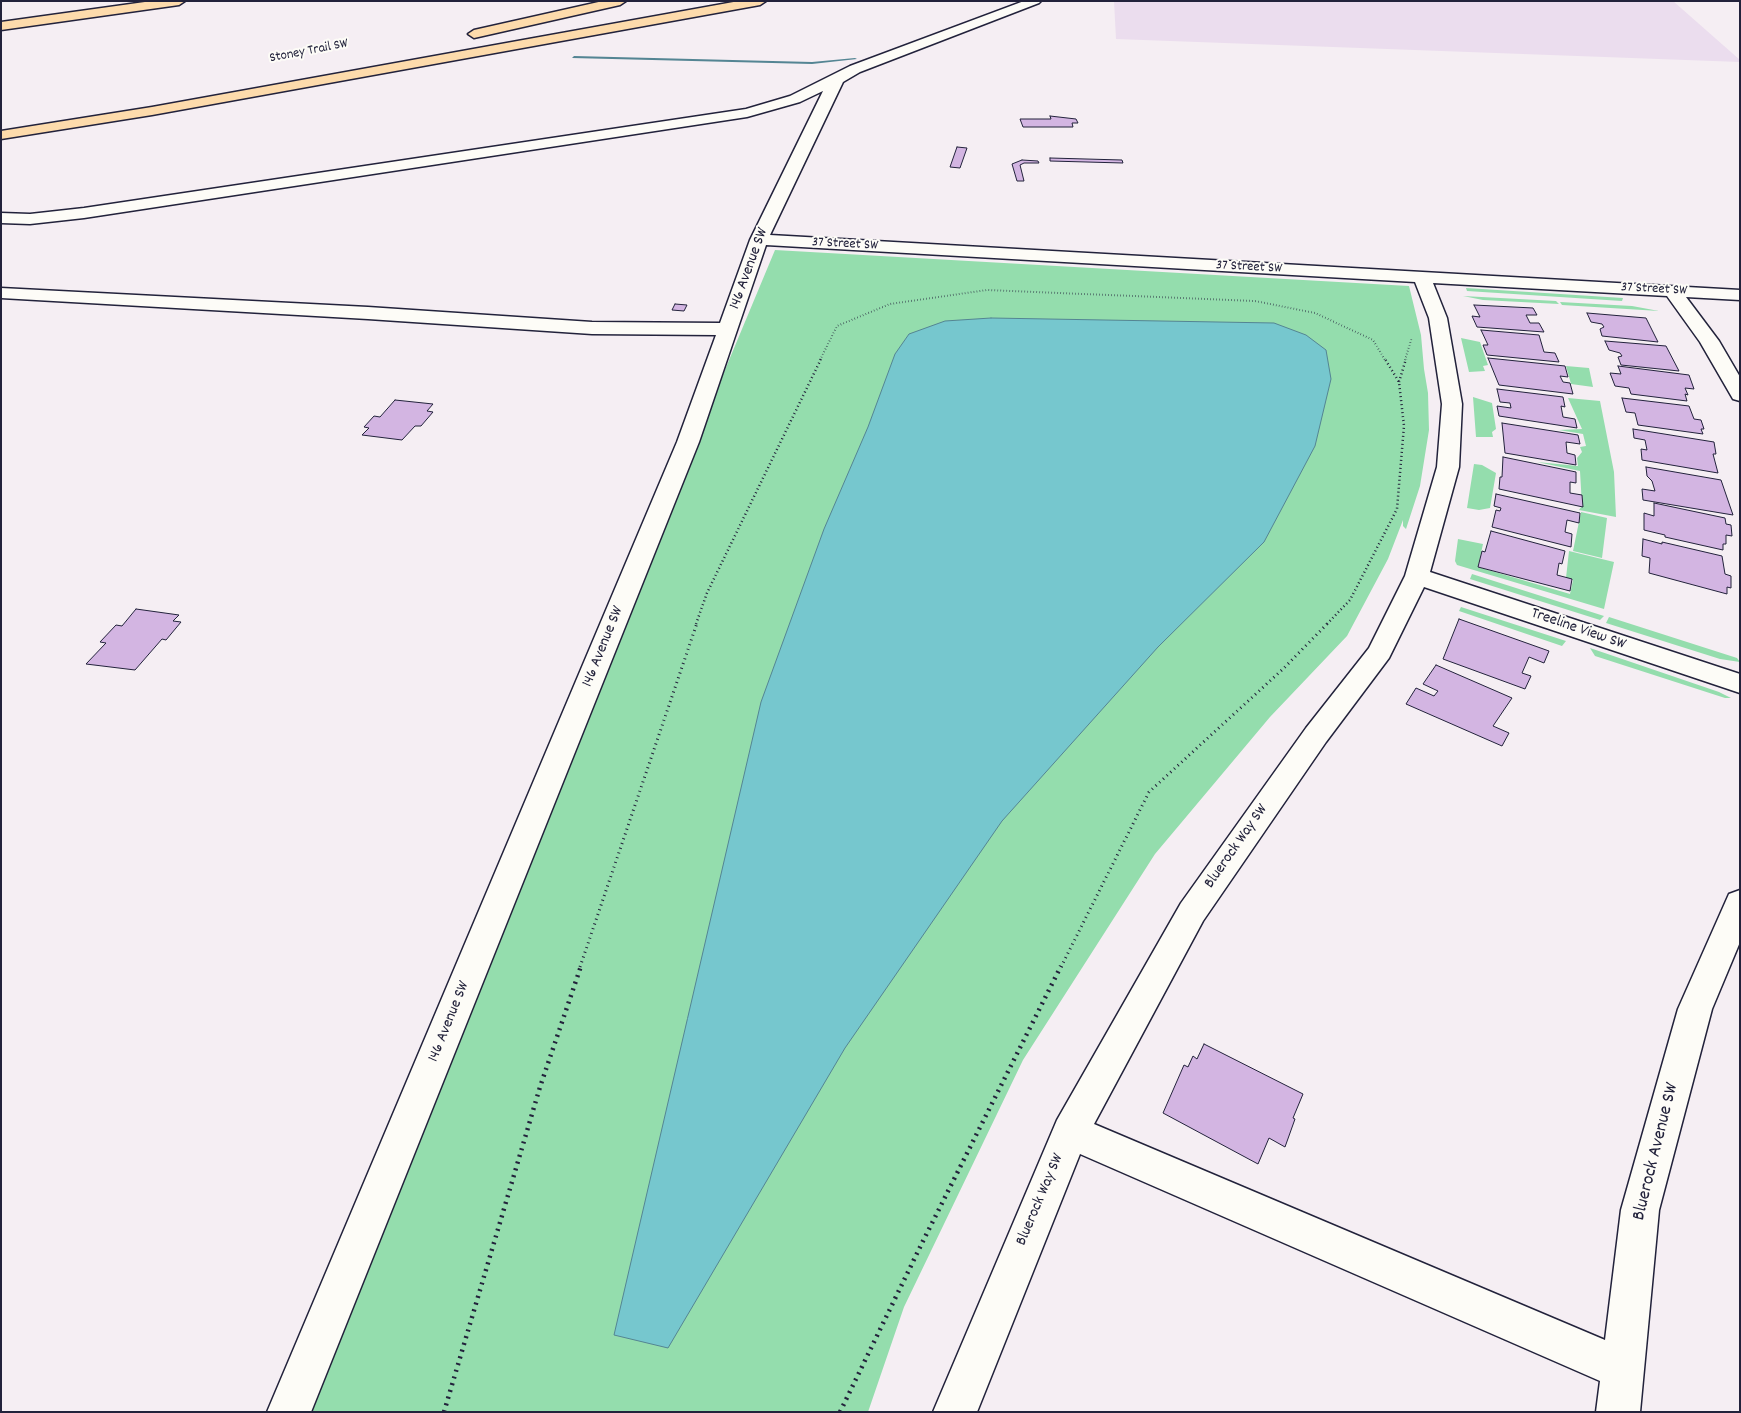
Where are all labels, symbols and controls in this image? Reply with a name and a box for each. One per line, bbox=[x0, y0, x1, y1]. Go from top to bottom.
street label: Stoney Trail SW bbox=[268, 36, 350, 68]
street label: 146 Avenue SW bbox=[726, 226, 774, 312]
street label: 37 Street SW bbox=[811, 235, 879, 255]
street label: 37 Street SW bbox=[1215, 258, 1283, 278]
street label: 37 Street SW bbox=[1620, 280, 1688, 300]
street label: 146 Avenue SW bbox=[579, 604, 629, 690]
street label: Treeline View SW bbox=[1528, 605, 1628, 655]
street label: Bluerock Way SW bbox=[1201, 801, 1273, 893]
street label: 146 Avenue SW bbox=[425, 979, 475, 1065]
street label: Bluerock Avenue SW bbox=[1629, 1081, 1685, 1223]
street label: Bluerock Way SW bbox=[1013, 1151, 1069, 1249]

